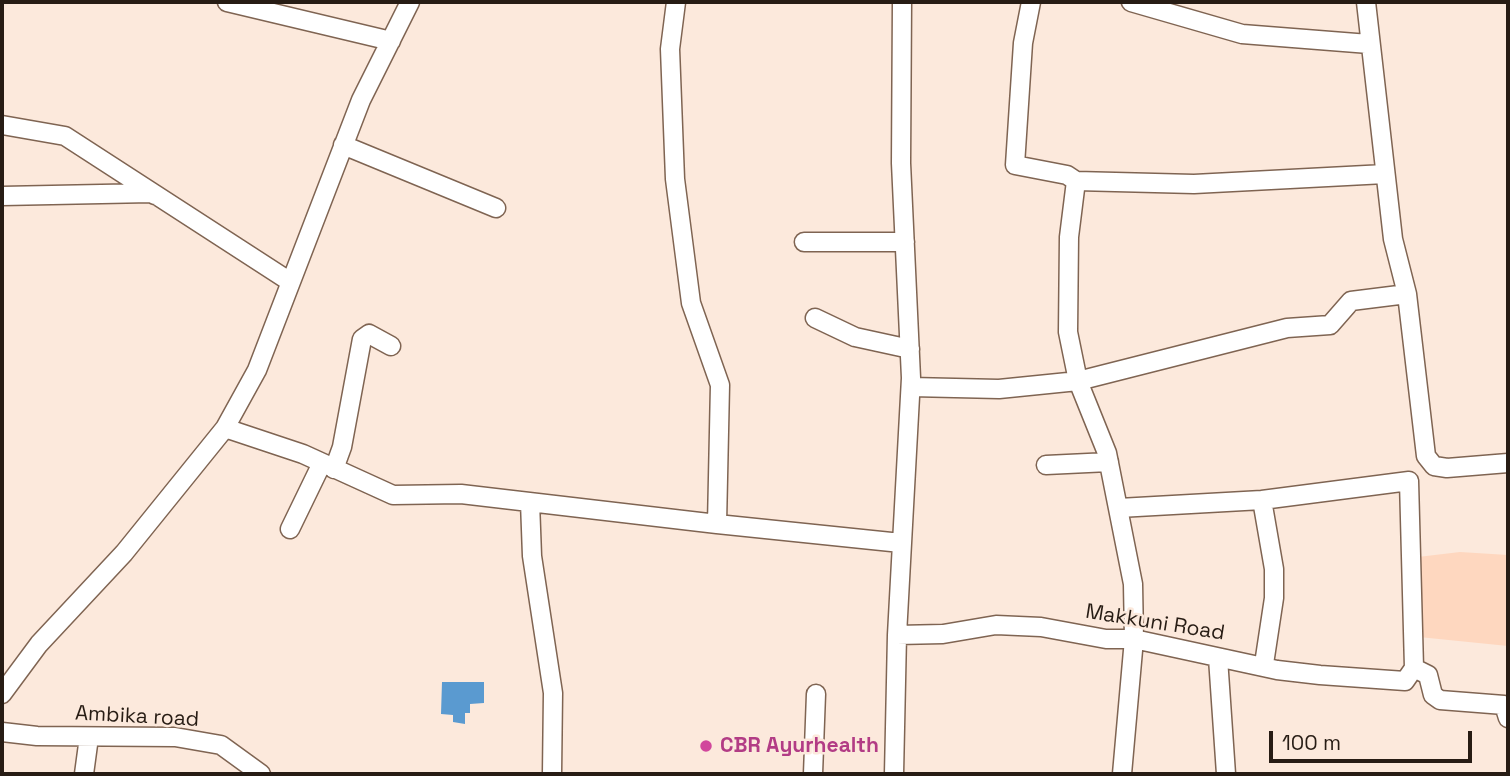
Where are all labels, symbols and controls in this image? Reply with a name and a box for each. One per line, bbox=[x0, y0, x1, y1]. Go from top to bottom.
street label: Makkuni Road bbox=[1084, 600, 1226, 646]
street label: Ambika road bbox=[74, 701, 200, 733]
scale bar bbox=[1272, 716, 1475, 760]
text: 100 m bbox=[1282, 729, 1341, 756]
place label: CBR Ayurhealth bbox=[720, 733, 879, 759]
marker: CBR Ayurhealth bbox=[698, 738, 714, 754]

